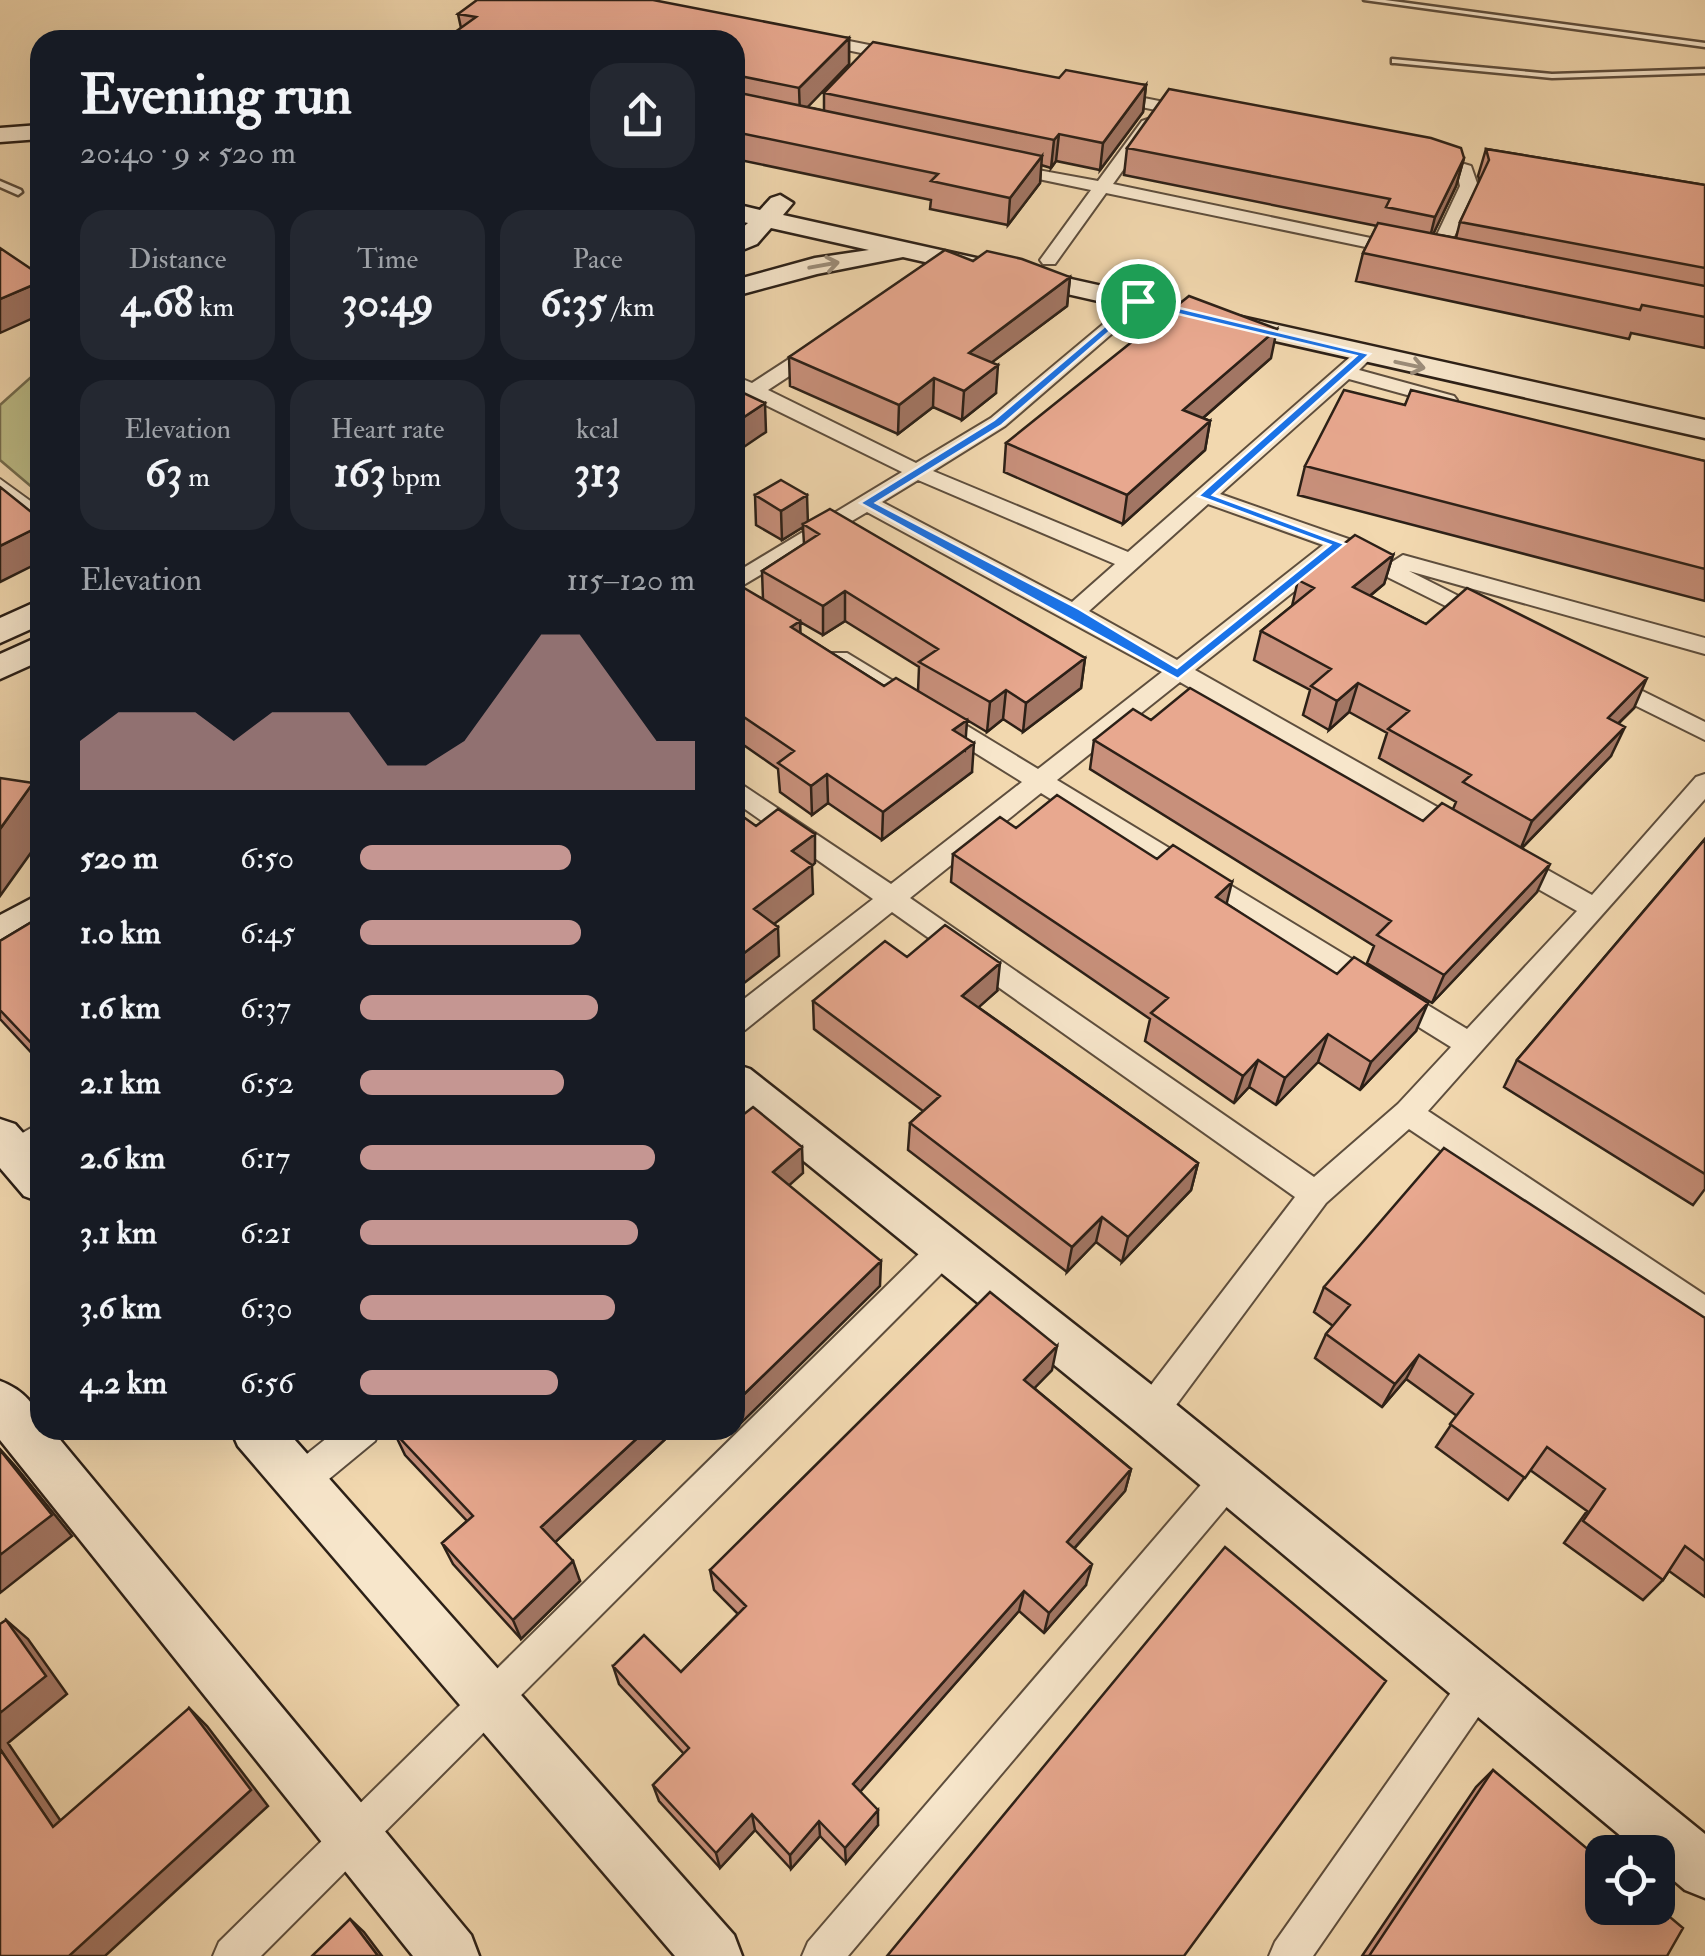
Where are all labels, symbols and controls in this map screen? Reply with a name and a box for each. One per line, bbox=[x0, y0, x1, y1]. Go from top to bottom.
text: Evening run bbox=[80, 61, 352, 130]
button: share bbox=[590, 63, 695, 168]
text: 20:40 · 9 × 520 m bbox=[80, 133, 296, 173]
text: Distance bbox=[129, 242, 226, 277]
text: Time bbox=[357, 242, 418, 277]
text: Pace bbox=[572, 242, 623, 277]
one-way arrow bbox=[807, 255, 840, 274]
pin bbox=[1096, 259, 1181, 344]
icon: arrive bbox=[1111, 274, 1166, 329]
text: 4.68 bbox=[121, 277, 193, 329]
text: 30:49 bbox=[341, 277, 434, 329]
text: 6:35 bbox=[540, 277, 606, 329]
text: km bbox=[193, 290, 234, 325]
text: /km bbox=[606, 290, 655, 325]
one-way arrow bbox=[1393, 356, 1425, 375]
text: Elevation bbox=[124, 412, 231, 447]
text: Heart rate bbox=[331, 412, 444, 447]
text: kcal bbox=[576, 412, 619, 447]
text: 63 bbox=[145, 447, 182, 499]
text: 163 bbox=[334, 447, 386, 499]
text: 313 bbox=[574, 447, 621, 499]
text: m bbox=[182, 460, 210, 495]
text: bpm bbox=[386, 460, 441, 495]
text: Elevation bbox=[80, 560, 202, 600]
text: 115–120 m bbox=[566, 560, 695, 600]
text: 520 m bbox=[80, 838, 158, 878]
text: 6:50 bbox=[240, 838, 294, 878]
text: 1.0 km bbox=[80, 913, 161, 953]
text: 6:45 bbox=[240, 913, 295, 953]
text: 1.6 km bbox=[80, 988, 161, 1028]
text: 6:37 bbox=[240, 988, 291, 1028]
text: 2.1 km bbox=[80, 1063, 161, 1103]
text: 6:52 bbox=[240, 1063, 294, 1103]
text: 2.6 km bbox=[80, 1138, 165, 1178]
text: 6:17 bbox=[240, 1138, 290, 1178]
text: 3.1 km bbox=[80, 1213, 157, 1253]
text: 6:21 bbox=[240, 1213, 292, 1253]
text: 3.6 km bbox=[80, 1288, 161, 1328]
text: 6:30 bbox=[240, 1288, 293, 1328]
text: 4.2 km bbox=[80, 1363, 167, 1403]
text: 6:56 bbox=[240, 1363, 294, 1403]
map controls bbox=[1585, 1835, 1675, 1925]
button: locate bbox=[1585, 1835, 1675, 1925]

